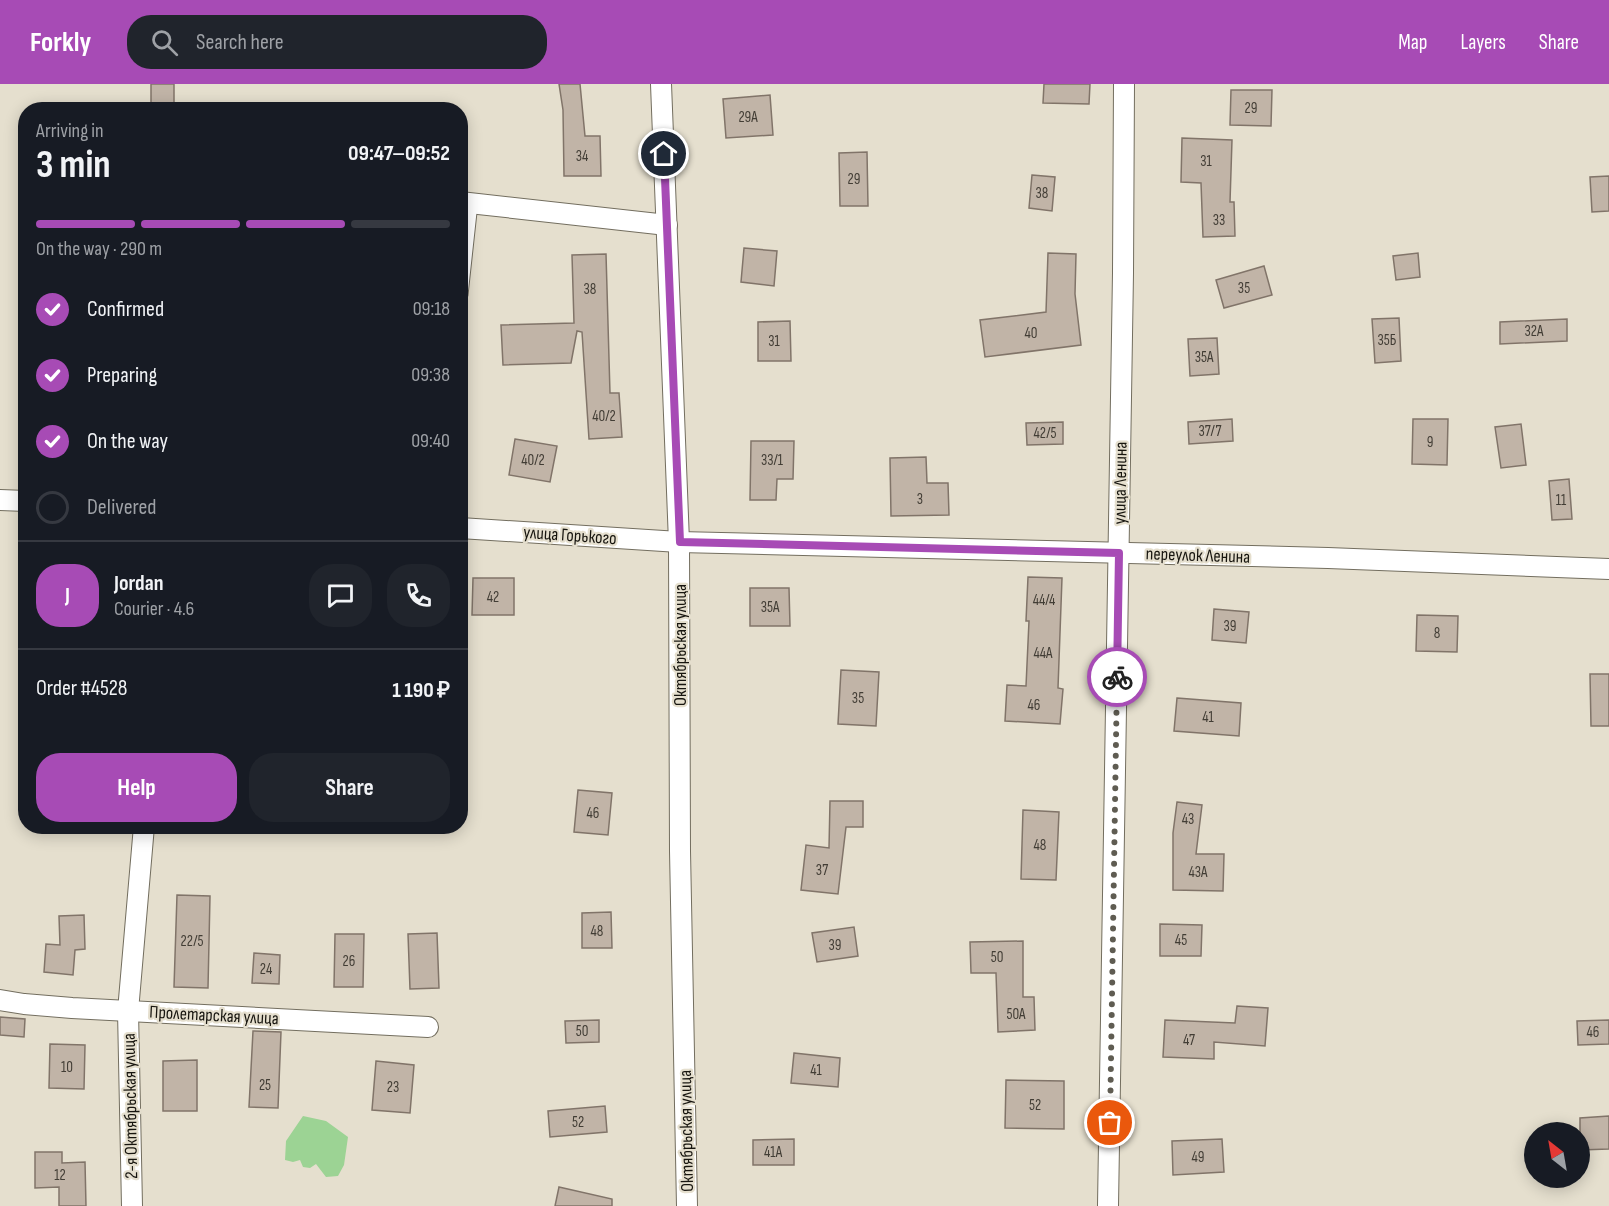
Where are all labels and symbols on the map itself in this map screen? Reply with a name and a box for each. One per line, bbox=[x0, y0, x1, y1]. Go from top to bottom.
house number: 29 bbox=[1245, 99, 1257, 118]
house number: 29А bbox=[738, 108, 758, 127]
pin bbox=[638, 128, 689, 179]
house number: 34 bbox=[576, 147, 588, 166]
house number: 31 bbox=[1200, 152, 1213, 171]
house number: 29 bbox=[848, 170, 860, 189]
house number: 38 bbox=[1036, 184, 1048, 203]
house number: 33 bbox=[1213, 211, 1225, 230]
house number: 35 bbox=[1238, 279, 1250, 298]
house number: 38 bbox=[584, 280, 596, 299]
house number: 32А bbox=[1525, 322, 1544, 341]
house number: 40 bbox=[1025, 324, 1037, 343]
house number: 35Б bbox=[1378, 331, 1397, 350]
house number: 31 bbox=[768, 332, 781, 351]
house number: 35А bbox=[1195, 348, 1214, 367]
house number: 40/2 bbox=[592, 407, 616, 426]
house number: 37/7 bbox=[1198, 422, 1222, 441]
house number: 42/5 bbox=[1033, 424, 1057, 443]
house number: 9 bbox=[1427, 433, 1433, 452]
street label: улица Ленина bbox=[1109, 441, 1132, 524]
house number: 40/2 bbox=[521, 451, 545, 470]
house number: 33/1 bbox=[761, 451, 784, 470]
house number: 3 bbox=[917, 490, 923, 509]
house number: 11 bbox=[1556, 491, 1567, 510]
street label: улица Горького bbox=[523, 522, 617, 549]
street label: переулок Ленина bbox=[1145, 543, 1251, 568]
street label: Октябрьская улица bbox=[670, 584, 691, 706]
house number: 42 bbox=[487, 588, 499, 607]
house number: 44/4 bbox=[1033, 591, 1055, 610]
house number: 35А bbox=[761, 598, 780, 617]
house number: 39 bbox=[1224, 617, 1236, 636]
house number: 8 bbox=[1434, 624, 1440, 643]
house number: 44А bbox=[1033, 644, 1053, 663]
courier bbox=[1087, 647, 1147, 707]
house number: 35 bbox=[852, 689, 864, 708]
house number: 46 bbox=[1028, 696, 1040, 715]
house number: 41 bbox=[1202, 708, 1215, 727]
house number: 46 bbox=[587, 804, 599, 823]
house number: 43 bbox=[1182, 810, 1194, 829]
house number: 48 bbox=[1034, 836, 1046, 855]
house number: 37 bbox=[816, 861, 828, 880]
house number: 43А bbox=[1188, 863, 1208, 882]
house number: 48 bbox=[591, 922, 603, 941]
house number: 45 bbox=[1175, 931, 1187, 950]
house number: 22/5 bbox=[180, 932, 204, 951]
house number: 39 bbox=[829, 936, 841, 955]
house number: 50 bbox=[991, 948, 1003, 967]
house number: 26 bbox=[343, 952, 355, 971]
house number: 24 bbox=[260, 960, 272, 979]
street label: Пролетарская улица bbox=[149, 1002, 279, 1029]
house number: 50А bbox=[1006, 1005, 1026, 1024]
house number: 50 bbox=[576, 1022, 588, 1041]
house number: 46 bbox=[1587, 1023, 1599, 1042]
house number: 47 bbox=[1183, 1031, 1195, 1050]
street label: 2-я Октябрьская улица bbox=[119, 1033, 142, 1179]
house number: 10 bbox=[61, 1058, 73, 1077]
house number: 41 bbox=[810, 1061, 823, 1080]
street label: Октябрьская улица bbox=[675, 1070, 698, 1192]
house number: 25 bbox=[259, 1076, 271, 1095]
house number: 23 bbox=[387, 1078, 399, 1097]
house number: 52 bbox=[1029, 1096, 1041, 1115]
pin bbox=[1084, 1097, 1135, 1148]
house number: 52 bbox=[572, 1113, 584, 1132]
north arrow bbox=[1524, 1122, 1590, 1188]
house number: 41А bbox=[764, 1143, 783, 1162]
house number: 49 bbox=[1192, 1148, 1204, 1167]
house number: 12 bbox=[54, 1166, 66, 1185]

